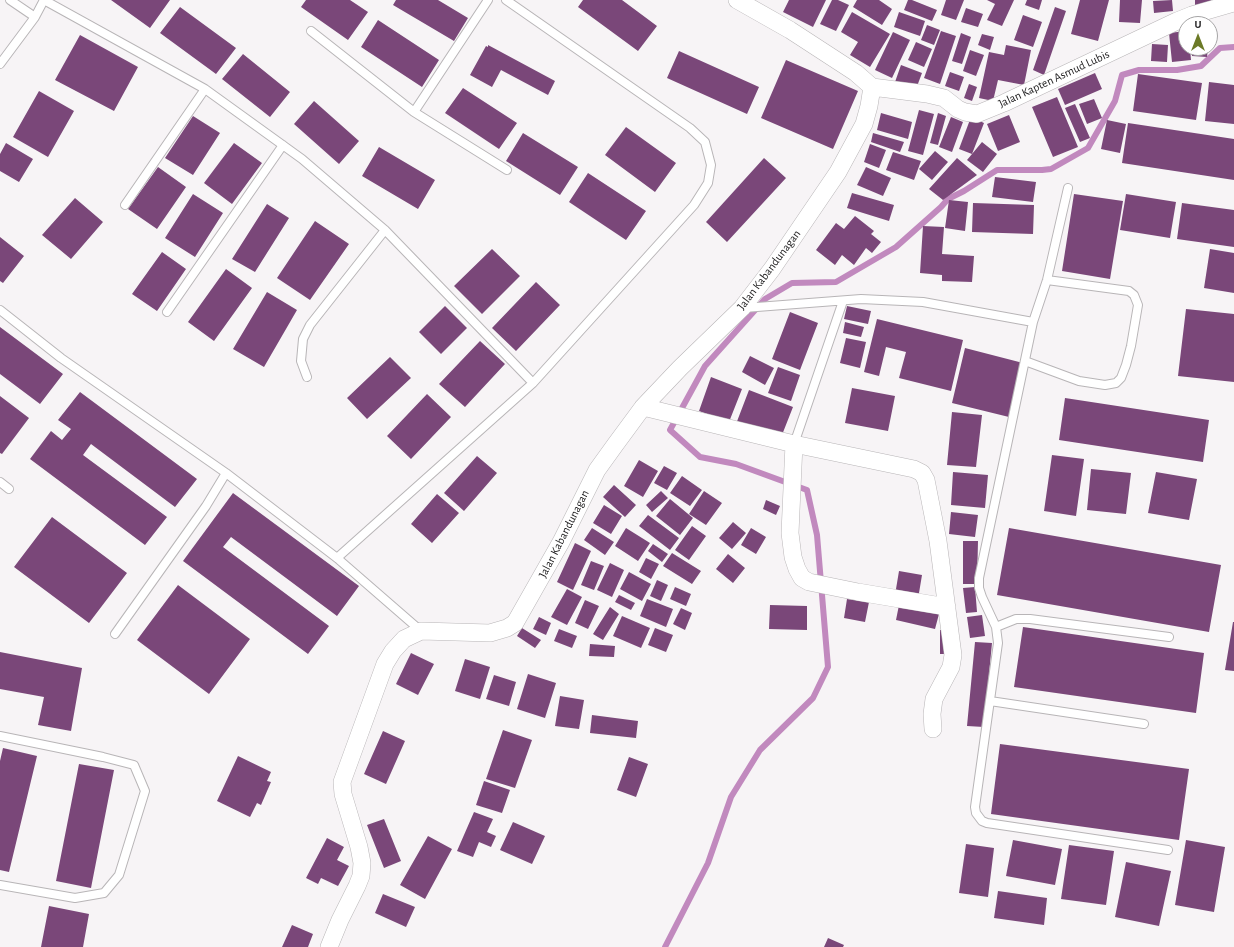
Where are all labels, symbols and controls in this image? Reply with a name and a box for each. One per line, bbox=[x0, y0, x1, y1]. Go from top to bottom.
north arrow bbox=[1178, 16, 1218, 56]
text: U bbox=[1194, 19, 1202, 30]
street label: Jalan Kapten Asmud Lubis bbox=[996, 47, 1112, 111]
street label: Jalan Kabandunagan bbox=[734, 227, 804, 313]
street label: Jalan Kabandunagan bbox=[536, 488, 592, 580]

